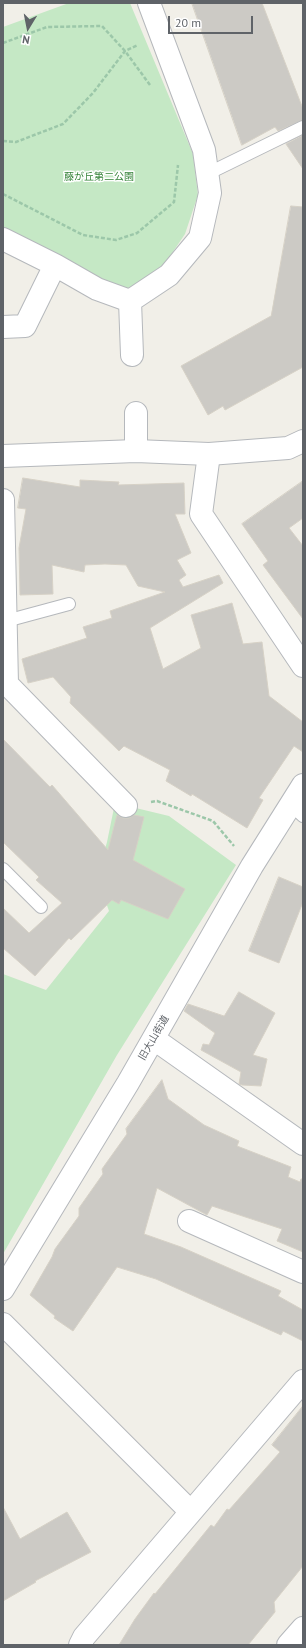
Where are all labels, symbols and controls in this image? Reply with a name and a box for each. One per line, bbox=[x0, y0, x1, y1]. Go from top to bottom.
north arrow bbox=[8, 8, 48, 48]
scale bar bbox=[170, 8, 255, 34]
text: 20 m bbox=[175, 15, 201, 30]
text: N bbox=[21, 32, 31, 47]
park label: 藤が丘第二公園 bbox=[64, 171, 134, 183]
street label: 旧大山街道 bbox=[136, 1013, 172, 1063]

